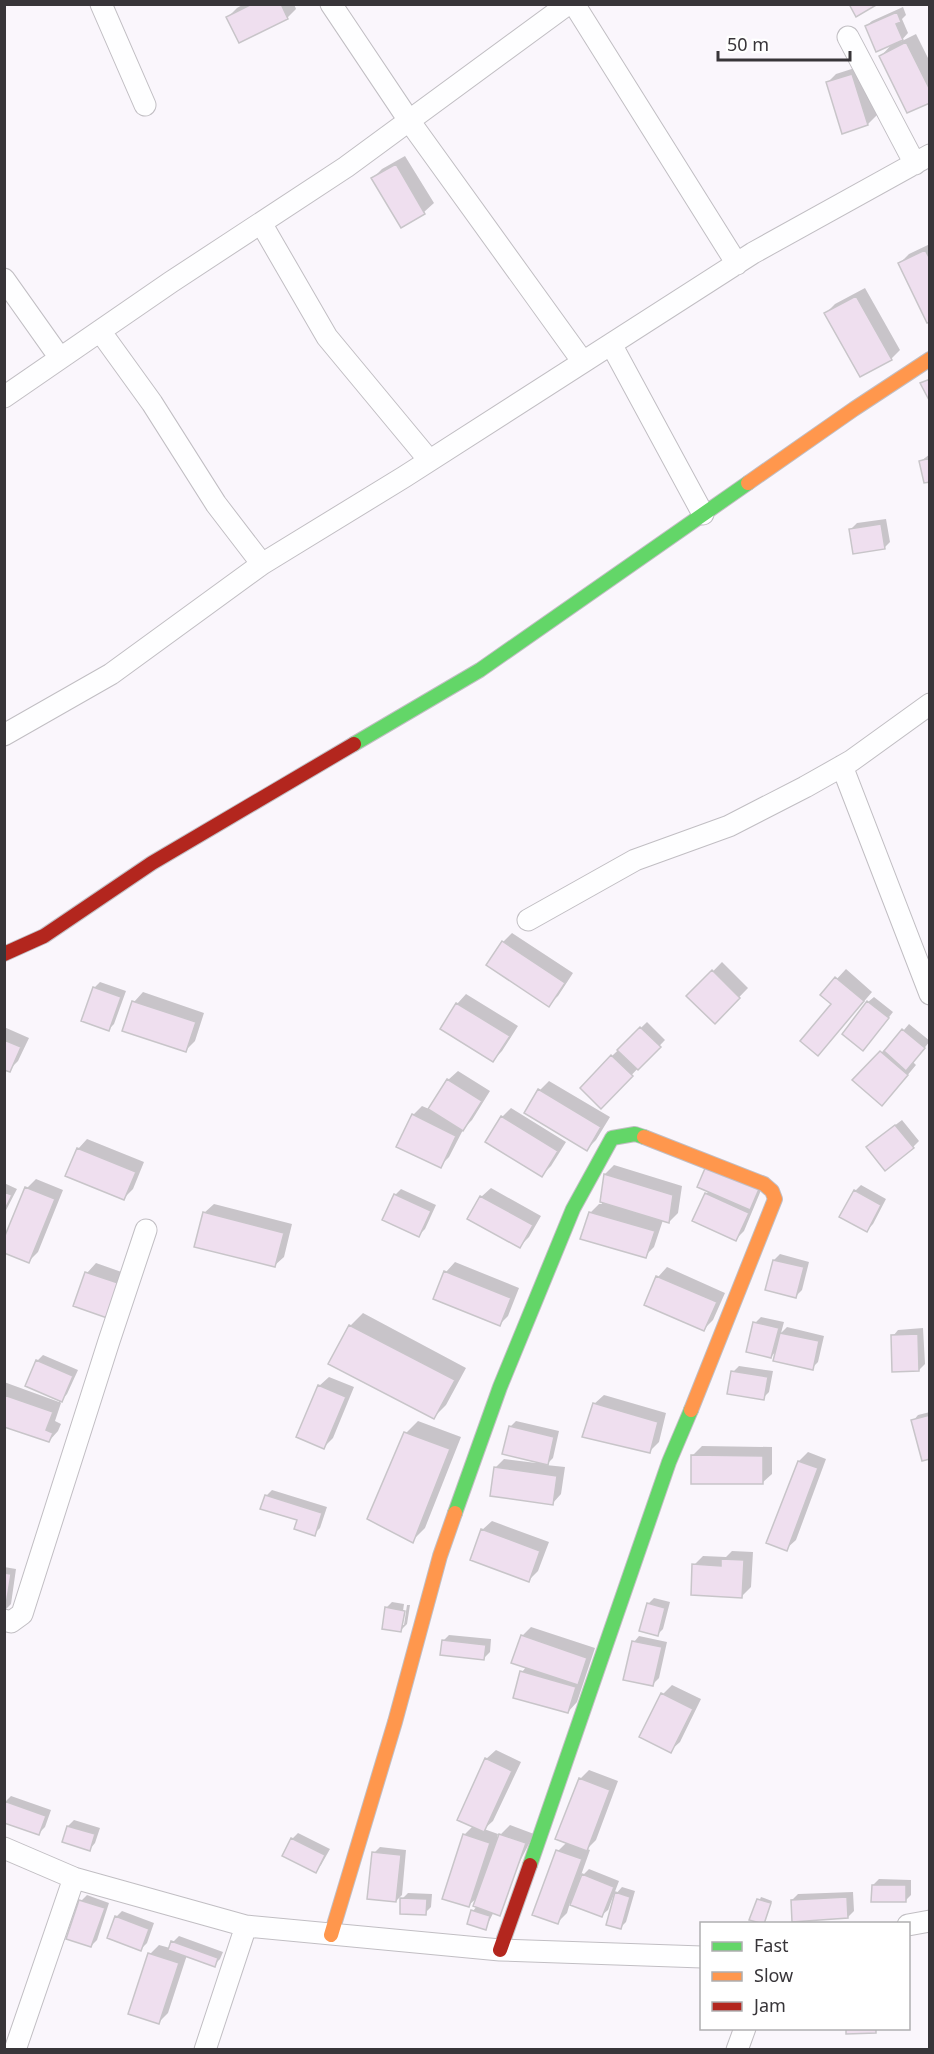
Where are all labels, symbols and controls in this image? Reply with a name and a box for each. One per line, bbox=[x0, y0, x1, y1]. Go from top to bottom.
scale bar bbox=[718, 24, 850, 62]
text: 50 m bbox=[727, 32, 769, 56]
legend bbox=[700, 1922, 910, 2030]
text: Fast bbox=[754, 1933, 789, 1957]
text: Slow bbox=[754, 1963, 793, 1987]
text: Jam bbox=[752, 1993, 786, 2017]

